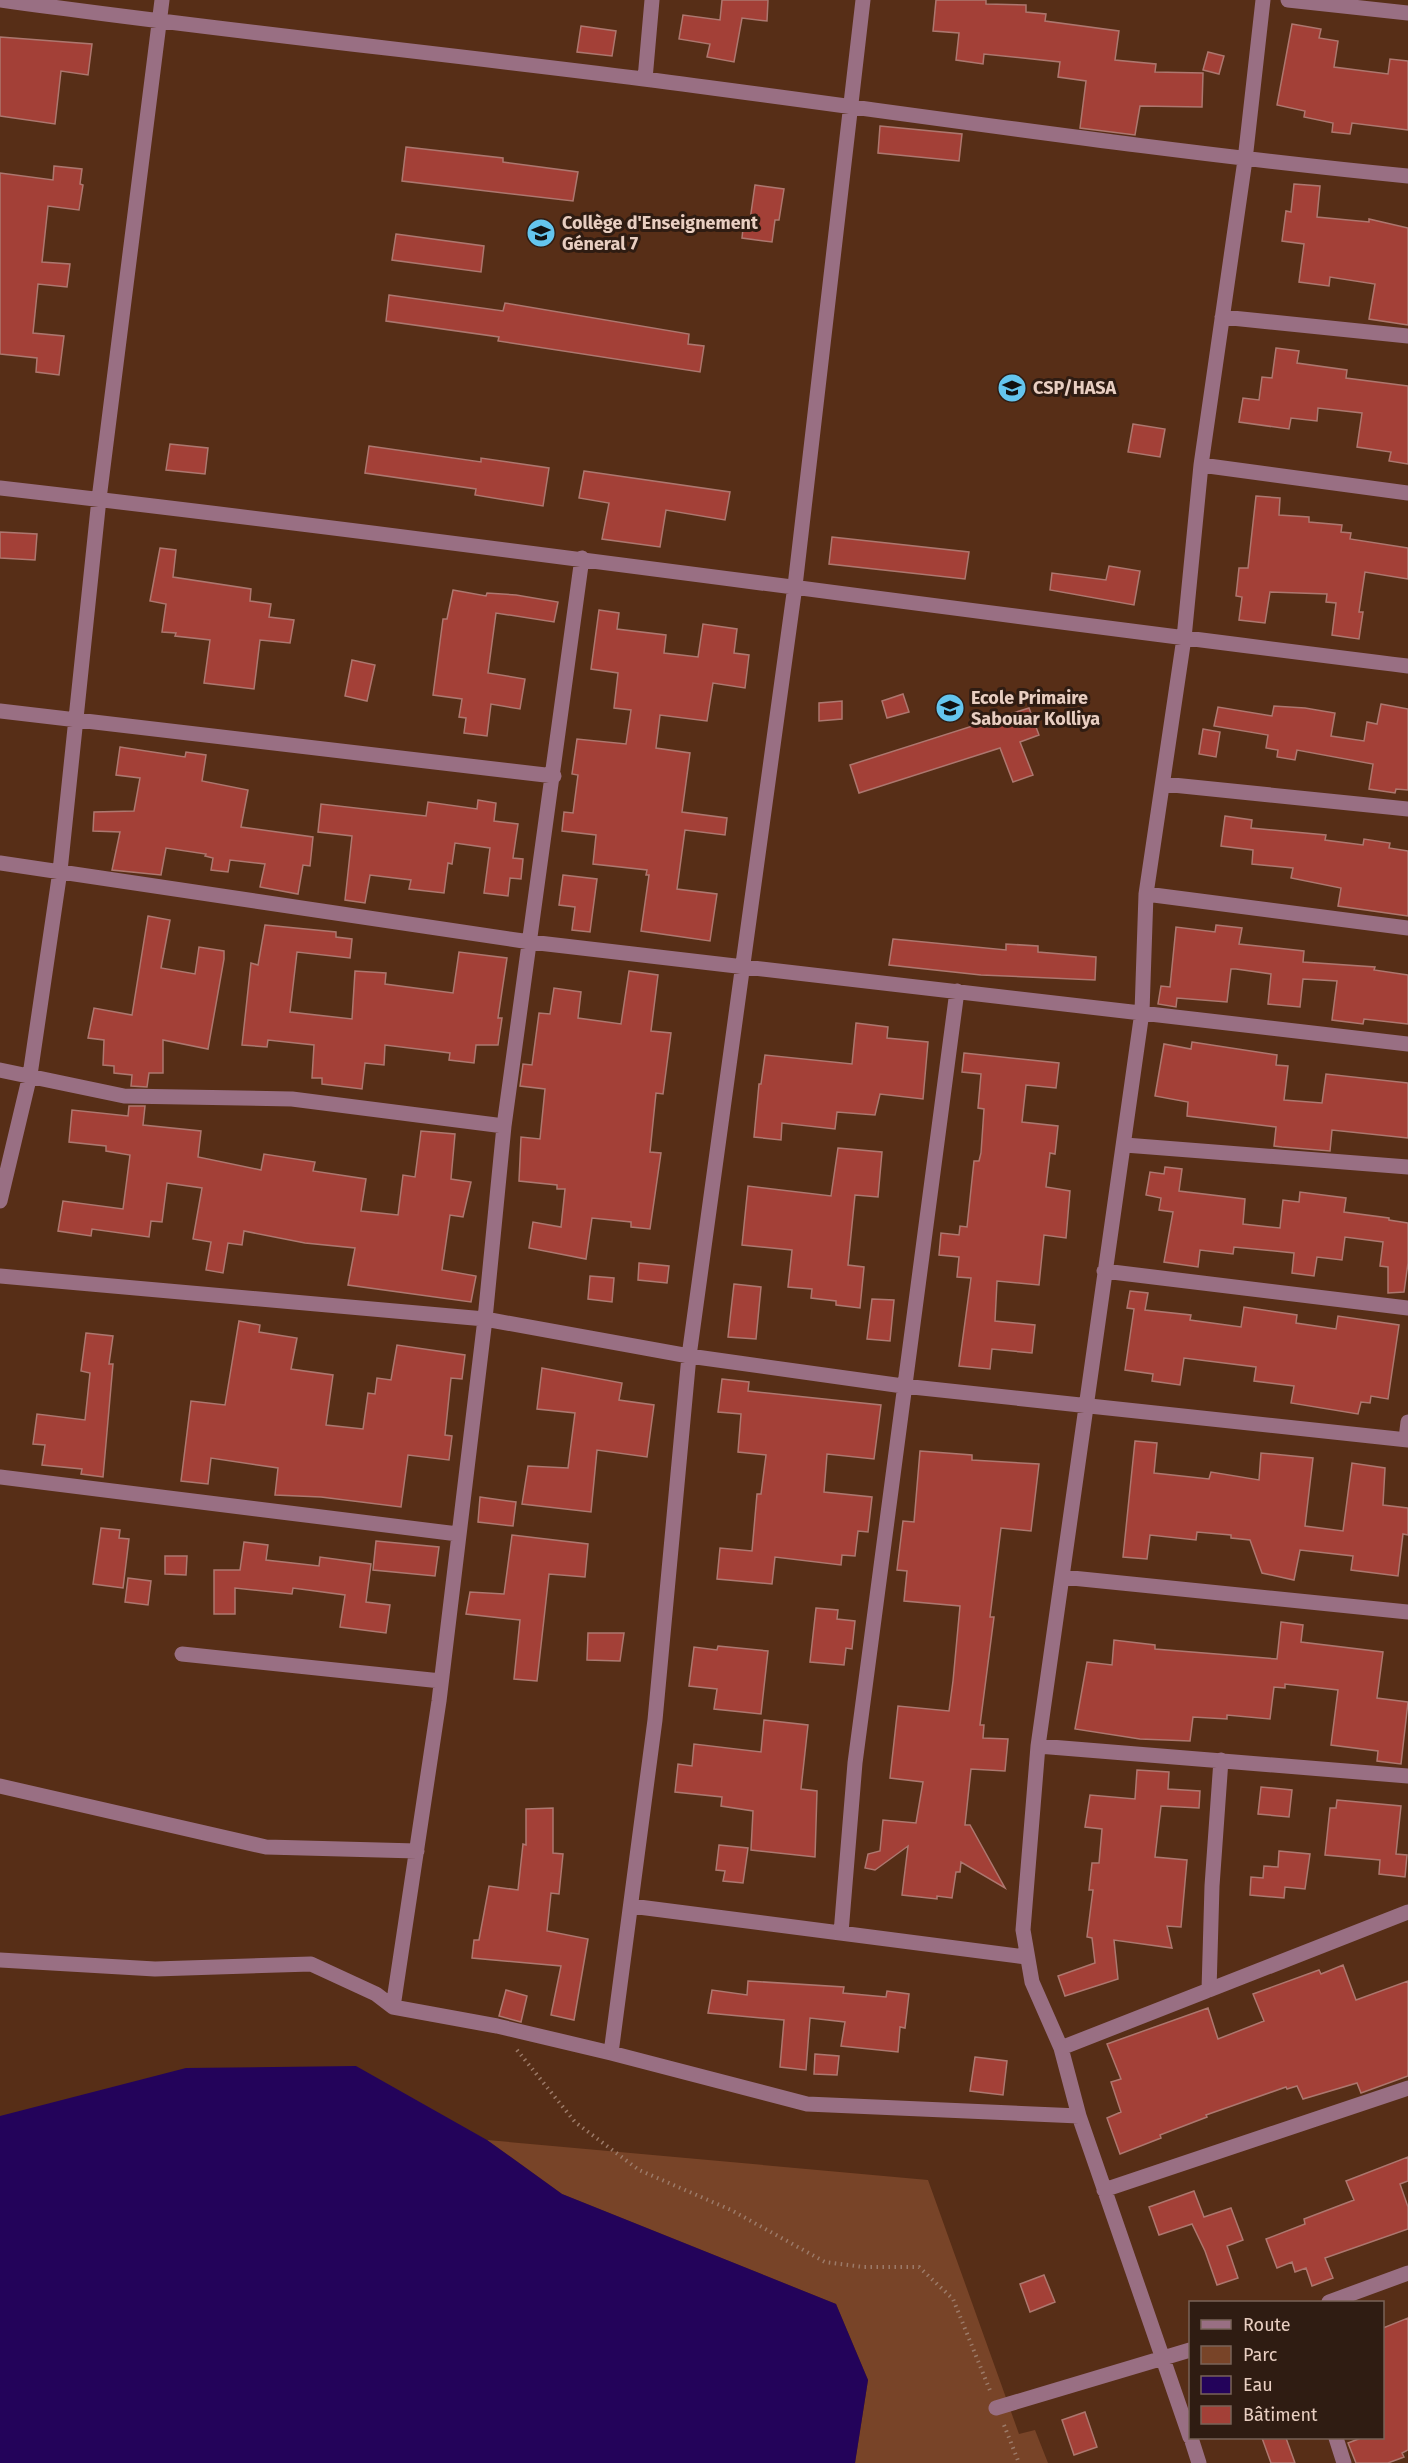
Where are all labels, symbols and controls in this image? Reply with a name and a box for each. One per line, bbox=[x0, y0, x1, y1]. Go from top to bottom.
place label: Collège d'Enseignement Géneral 7 bbox=[562, 212, 759, 255]
school or university icon: Collège d'Enseignement Géneral 7 bbox=[525, 217, 557, 249]
school or university icon: CSP/HASA bbox=[996, 372, 1028, 404]
place label: CSP/HASA bbox=[1033, 377, 1117, 399]
place label: Ecole Primaire Sabouar Kolliya bbox=[971, 687, 1100, 730]
school or university icon: Ecole Primaire Sabouar Kolliya bbox=[934, 692, 966, 724]
legend bbox=[1189, 2301, 1384, 2439]
text: Route bbox=[1243, 2314, 1291, 2336]
text: Parc bbox=[1243, 2344, 1278, 2366]
text: Eau bbox=[1243, 2374, 1273, 2396]
text: Bâtiment bbox=[1243, 2404, 1318, 2426]

